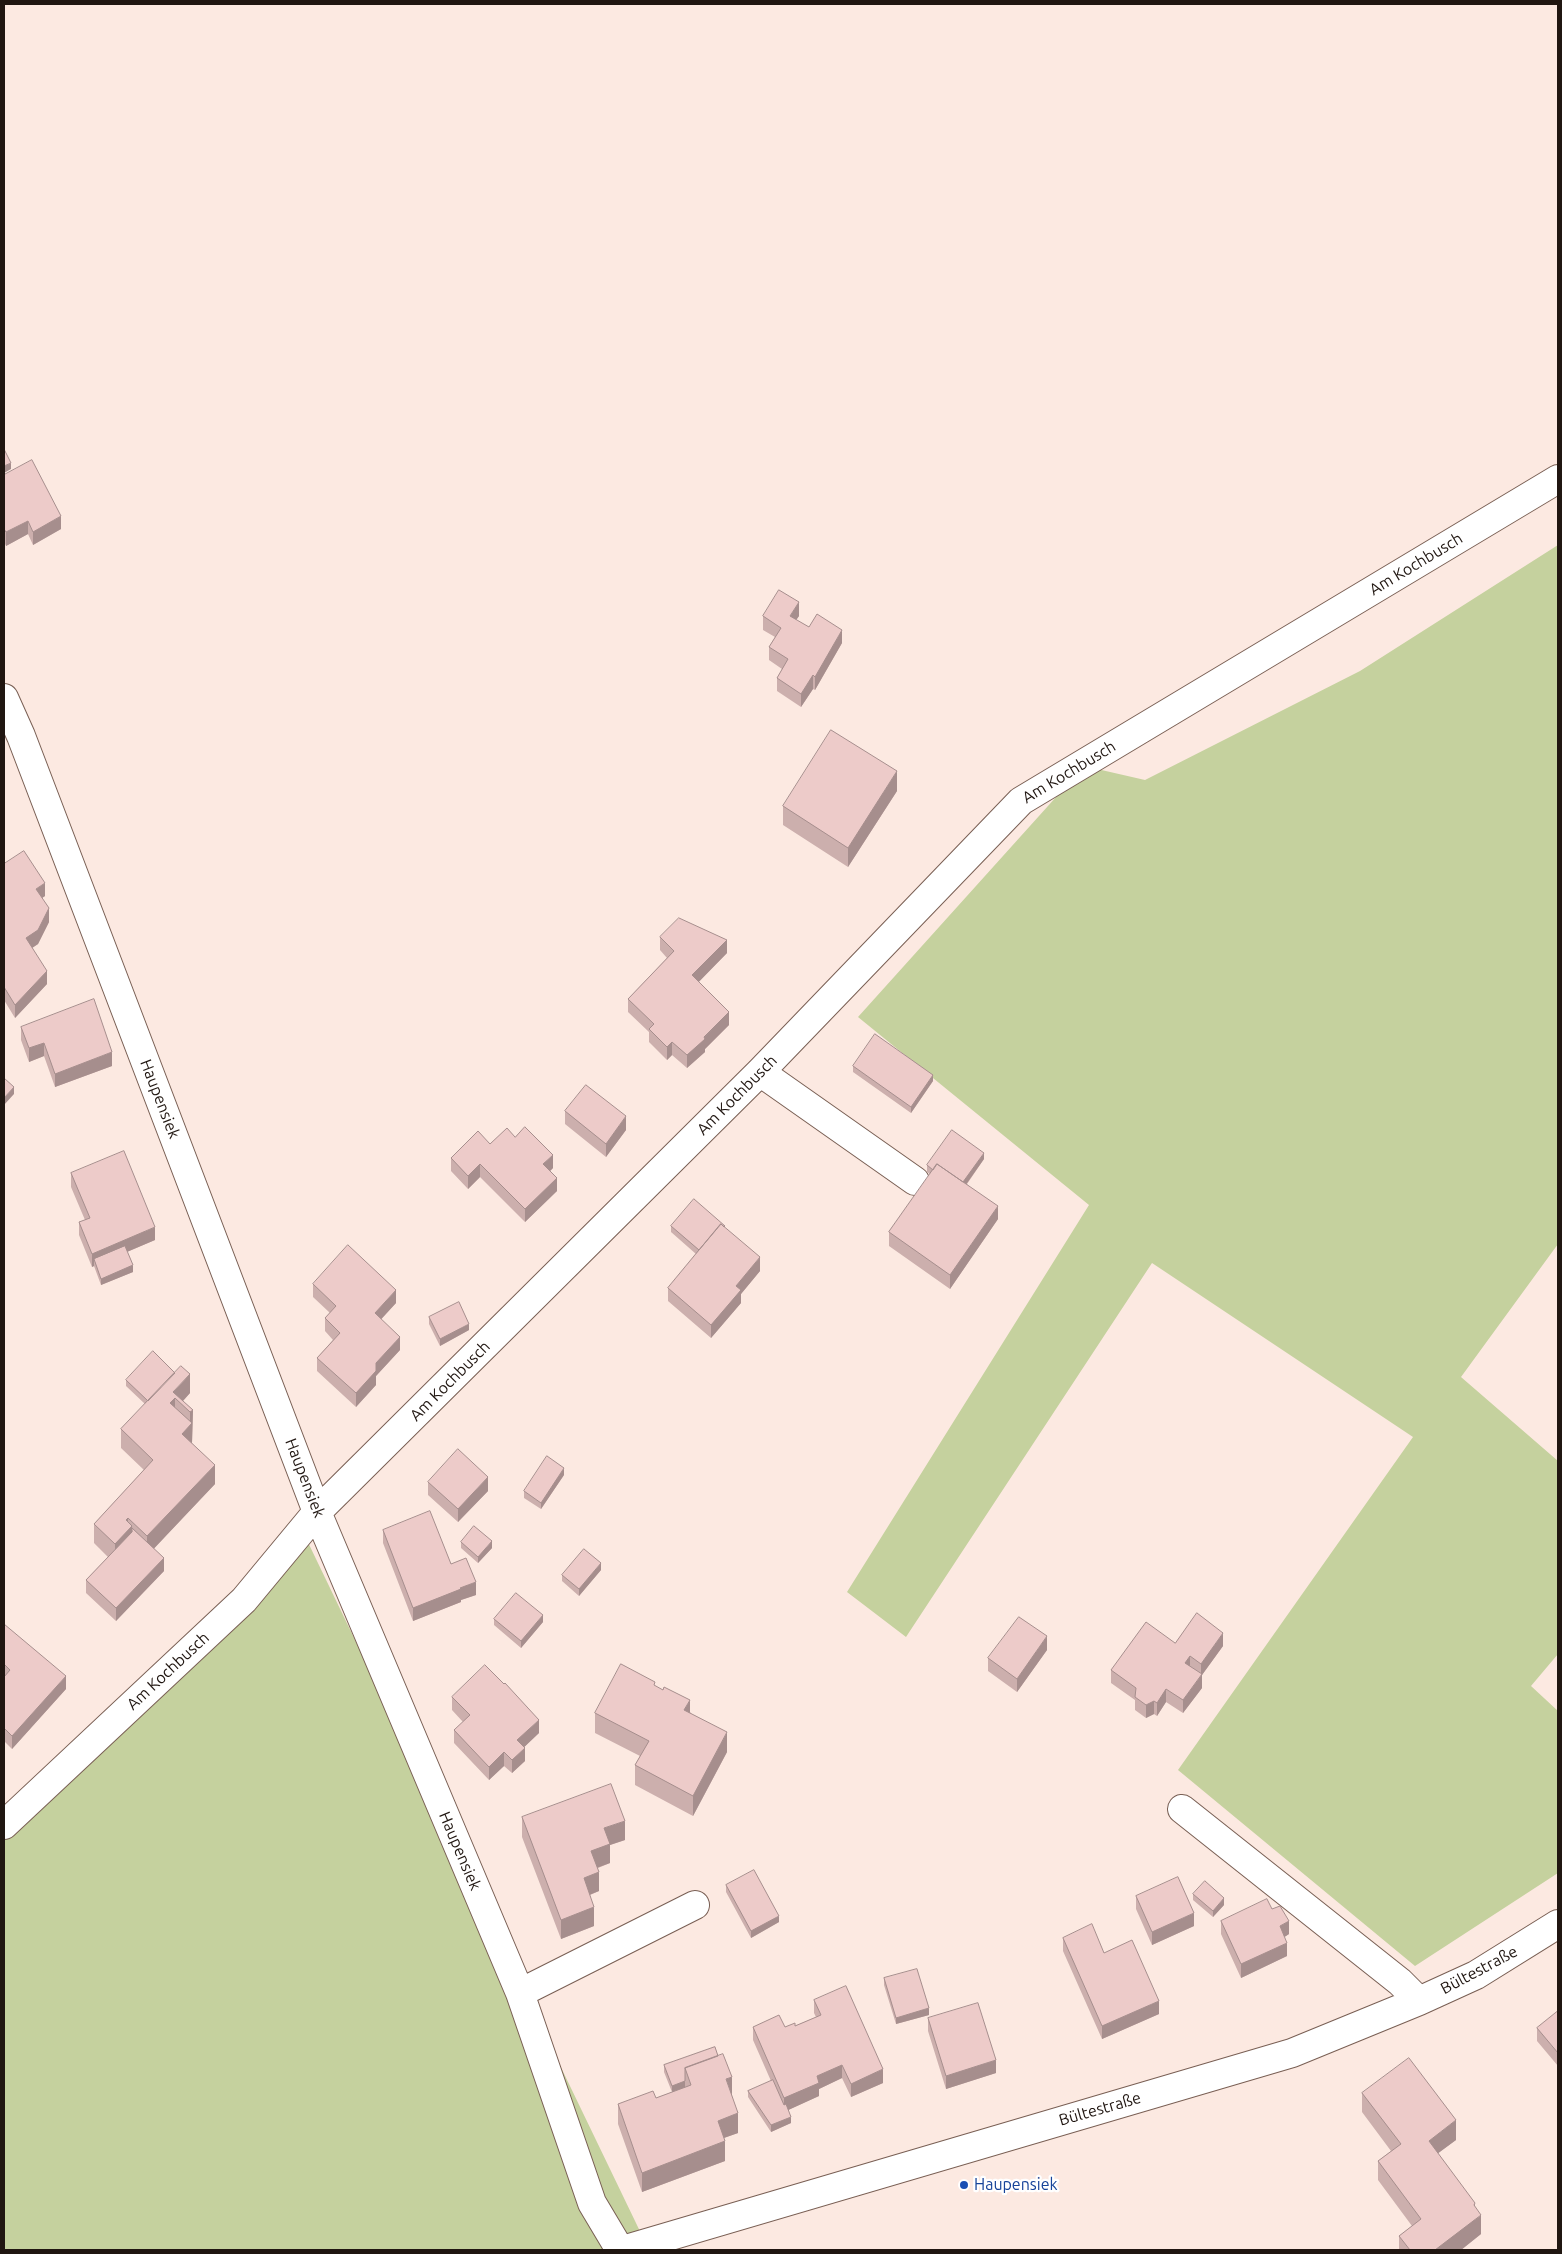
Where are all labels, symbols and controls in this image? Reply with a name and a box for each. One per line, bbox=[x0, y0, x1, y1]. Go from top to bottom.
street label: Am Kochbusch bbox=[1366, 529, 1466, 599]
street label: Am Kochbusch bbox=[1019, 737, 1119, 807]
street label: Am Kochbusch bbox=[693, 1051, 781, 1139]
street label: Haupensiek bbox=[136, 1057, 184, 1141]
street label: Am Kochbusch bbox=[406, 1337, 494, 1425]
street label: Haupensiek bbox=[281, 1436, 329, 1520]
street label: Am Kochbusch bbox=[123, 1628, 213, 1714]
street label: Haupensiek bbox=[435, 1809, 485, 1893]
street label: Bültestraße bbox=[1437, 1942, 1521, 1998]
street label: Bültestraße bbox=[1057, 2088, 1143, 2130]
place label: Haupensiek bbox=[974, 2175, 1058, 2195]
marker: Haupensiek bbox=[958, 2179, 970, 2191]

